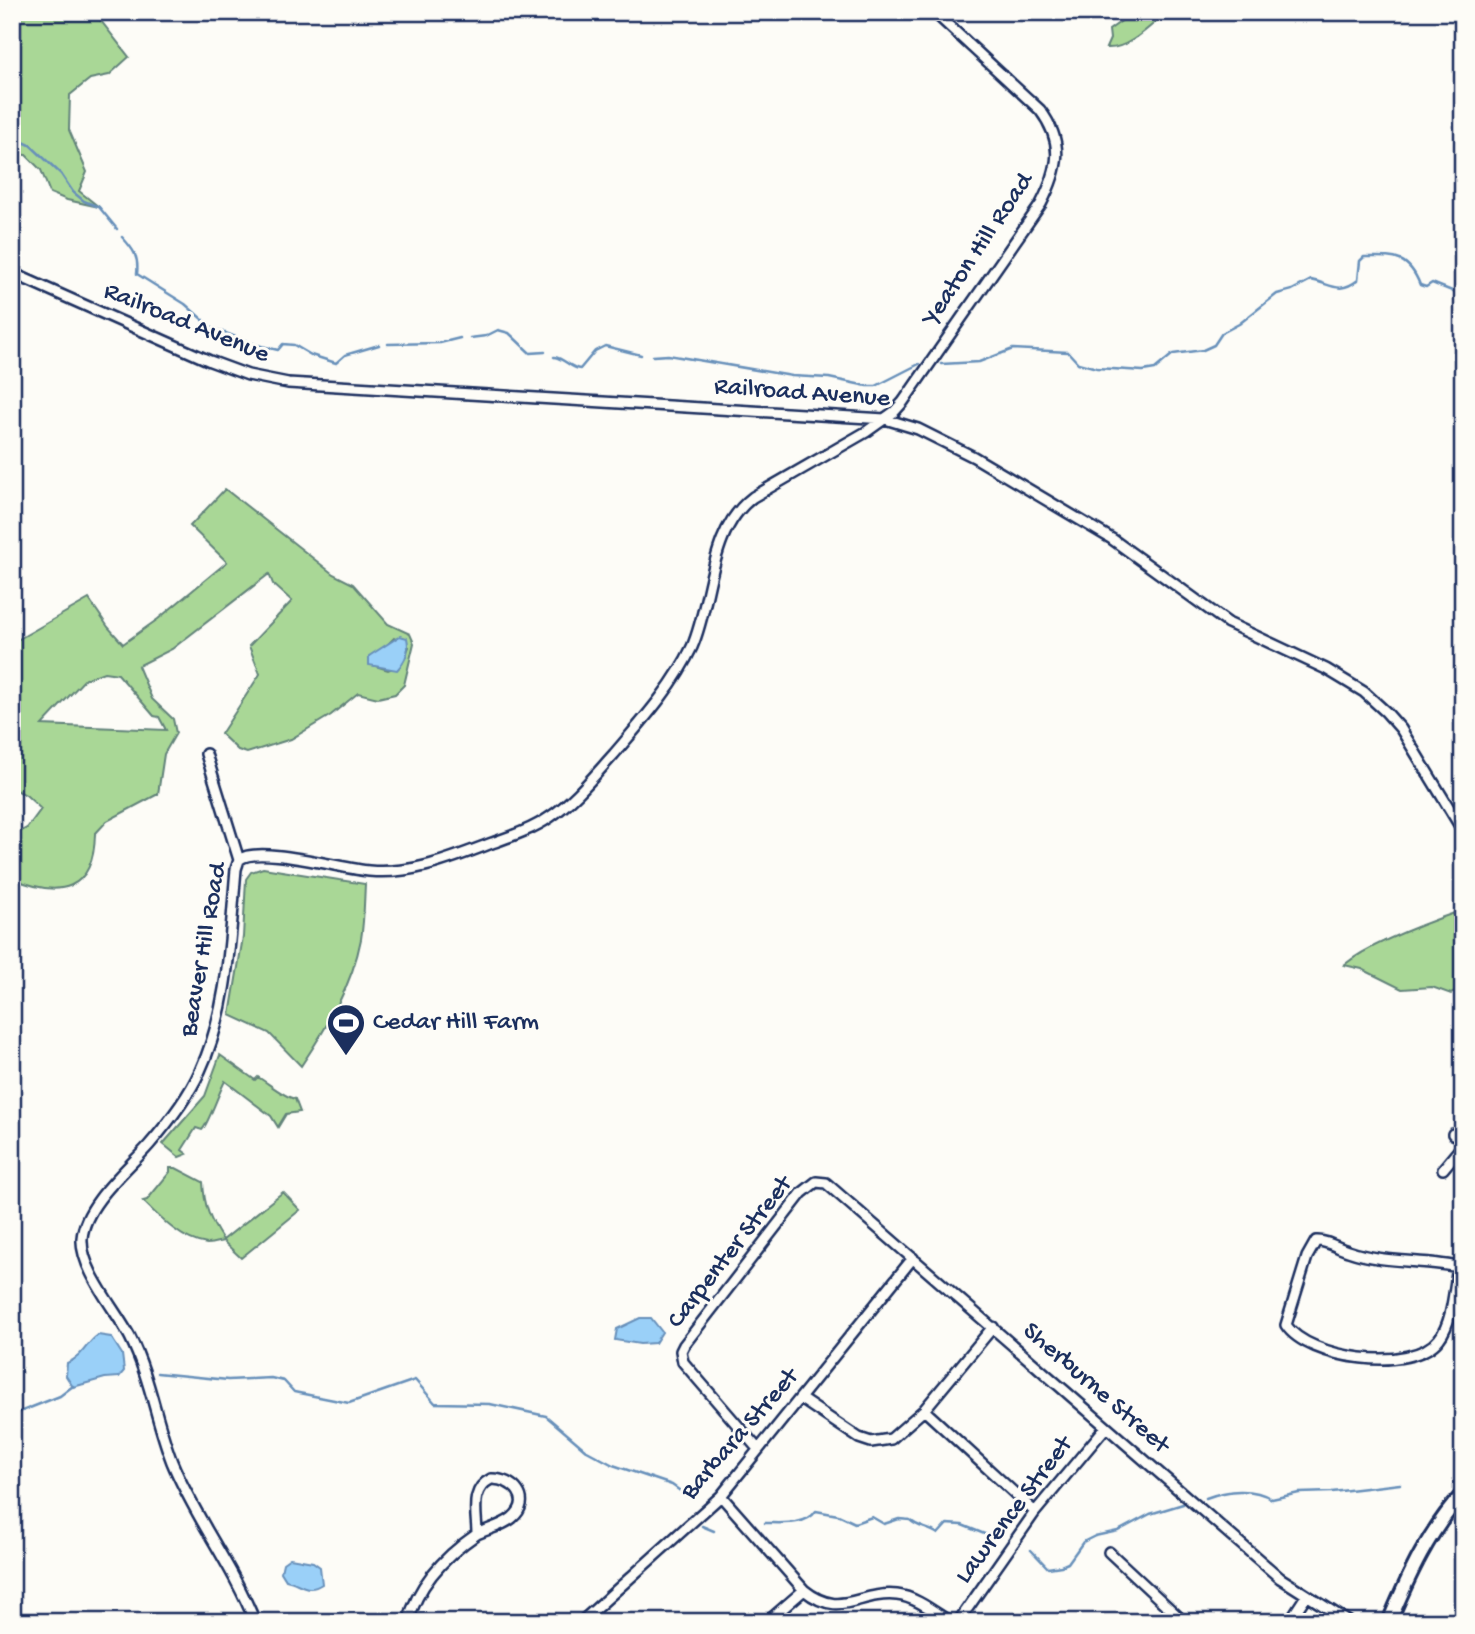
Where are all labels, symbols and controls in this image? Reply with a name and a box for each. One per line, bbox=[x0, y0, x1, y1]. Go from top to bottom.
street label: Yeaton Hill Road bbox=[915, 166, 1042, 334]
street label: Railroad Avenue bbox=[99, 277, 274, 372]
street label: Railroad Avenue bbox=[713, 372, 892, 416]
street label: Beaver Hill Road bbox=[174, 859, 236, 1040]
sports icon: Cedar Hill Farm bbox=[325, 1002, 367, 1057]
place label: Cedar Hill Farm bbox=[373, 1008, 539, 1039]
street label: Carpenter Street bbox=[662, 1169, 802, 1335]
street label: Sherburne Street bbox=[1015, 1317, 1177, 1463]
street label: Barbara Street bbox=[675, 1361, 808, 1508]
street label: Lawrence Street bbox=[949, 1429, 1082, 1591]

